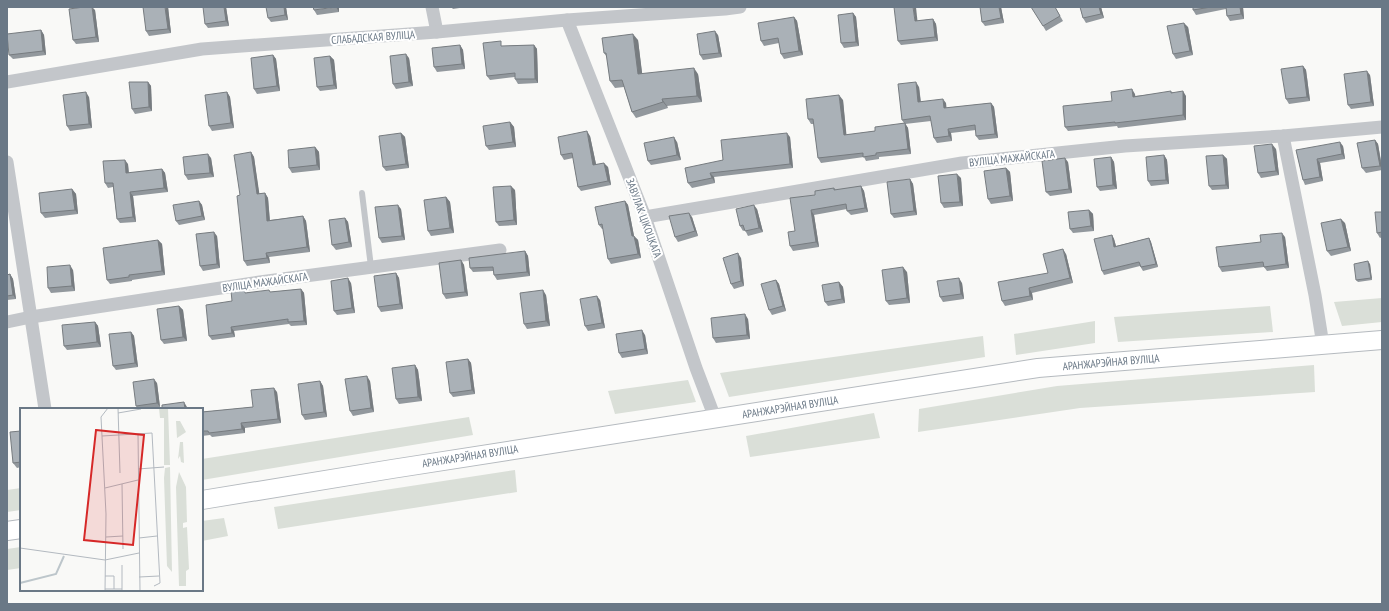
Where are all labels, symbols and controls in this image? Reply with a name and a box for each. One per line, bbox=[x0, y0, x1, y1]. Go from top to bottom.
street label: СЛАБАДСКАЯ ВУЛІЦА bbox=[331, 27, 416, 47]
street label: ВУЛІЦА МАЖАЙСКАГА bbox=[968, 146, 1056, 169]
street label: ЗАВУЛАК ЦІКОЦКАГА bbox=[623, 176, 665, 260]
street label: ВУЛІЦА МАЖАЙСКАГА bbox=[221, 269, 309, 295]
street label: АРАНЖАРЭЙНАЯ ВУЛІЦА bbox=[1062, 351, 1161, 373]
street label: АРАНЖАРЭЙНАЯ ВУЛІЦА bbox=[741, 392, 840, 422]
inset map bbox=[20, 408, 203, 591]
street label: АРАНЖАРЭЙНАЯ ВУЛІЦА bbox=[421, 441, 520, 471]

